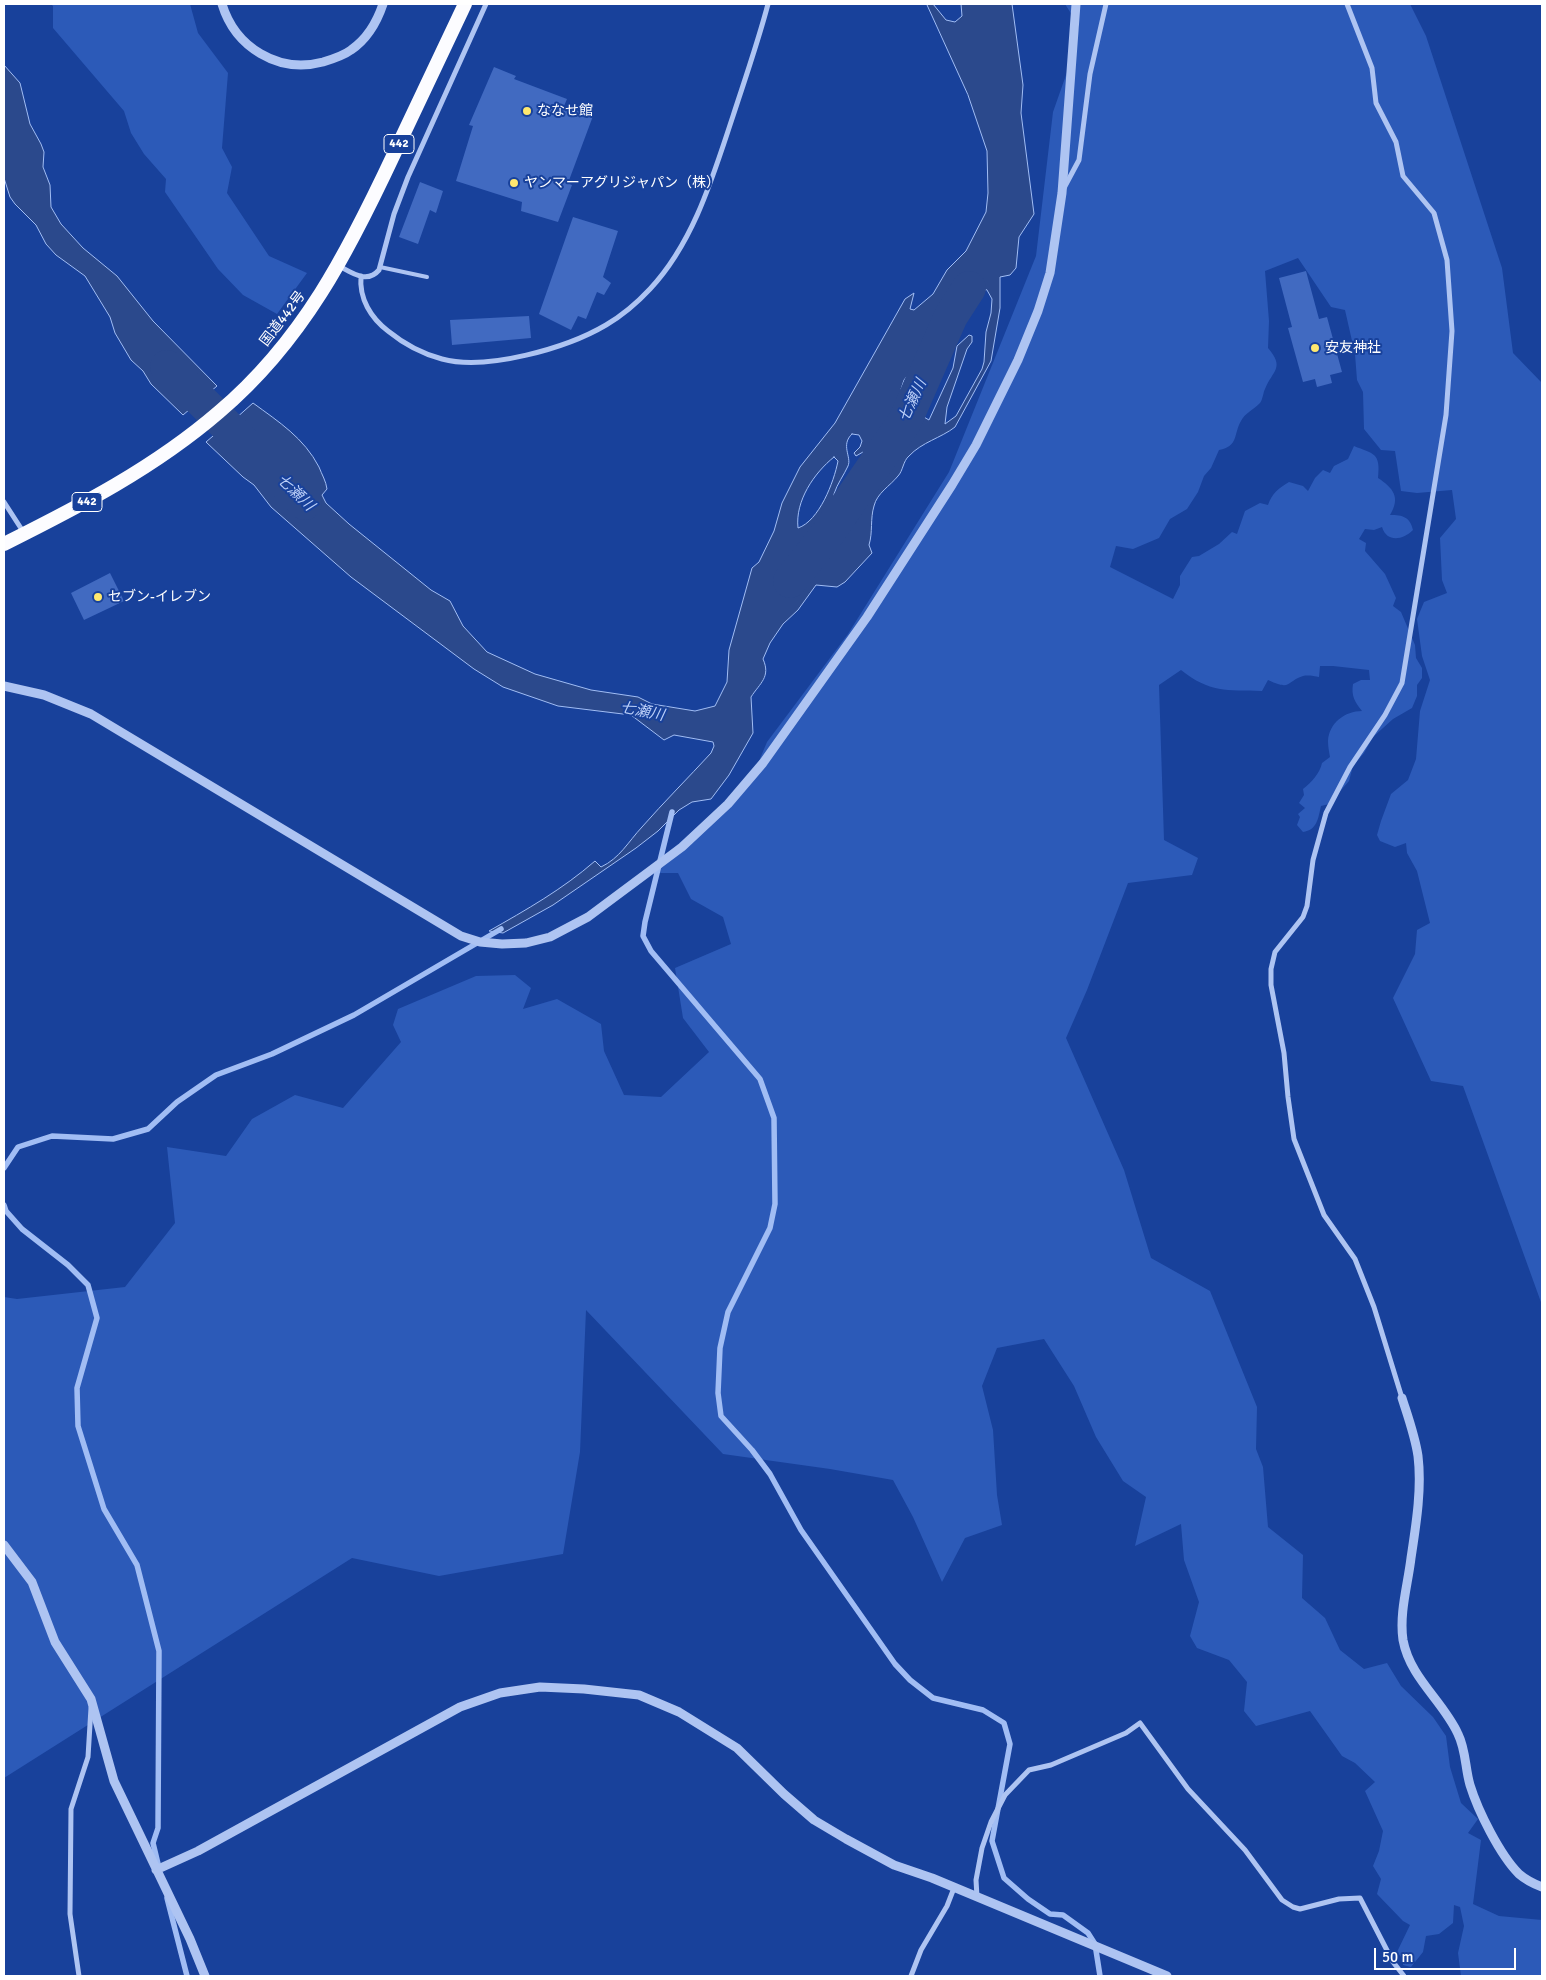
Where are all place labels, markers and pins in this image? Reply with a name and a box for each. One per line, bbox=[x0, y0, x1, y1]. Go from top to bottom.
place label: ななせ館 bbox=[537, 103, 593, 119]
marker: ななせ館 bbox=[521, 105, 533, 117]
place label: ヤンマーアグリジャパン（株） bbox=[524, 175, 720, 191]
marker: ヤンマーアグリジャパン（株） bbox=[508, 177, 520, 189]
place label: 安友神社 bbox=[1325, 340, 1381, 356]
marker: 安友神社 bbox=[1309, 342, 1321, 354]
place label: セブン-イレブン bbox=[108, 589, 211, 605]
marker: セブン-イレブン bbox=[92, 591, 104, 603]

